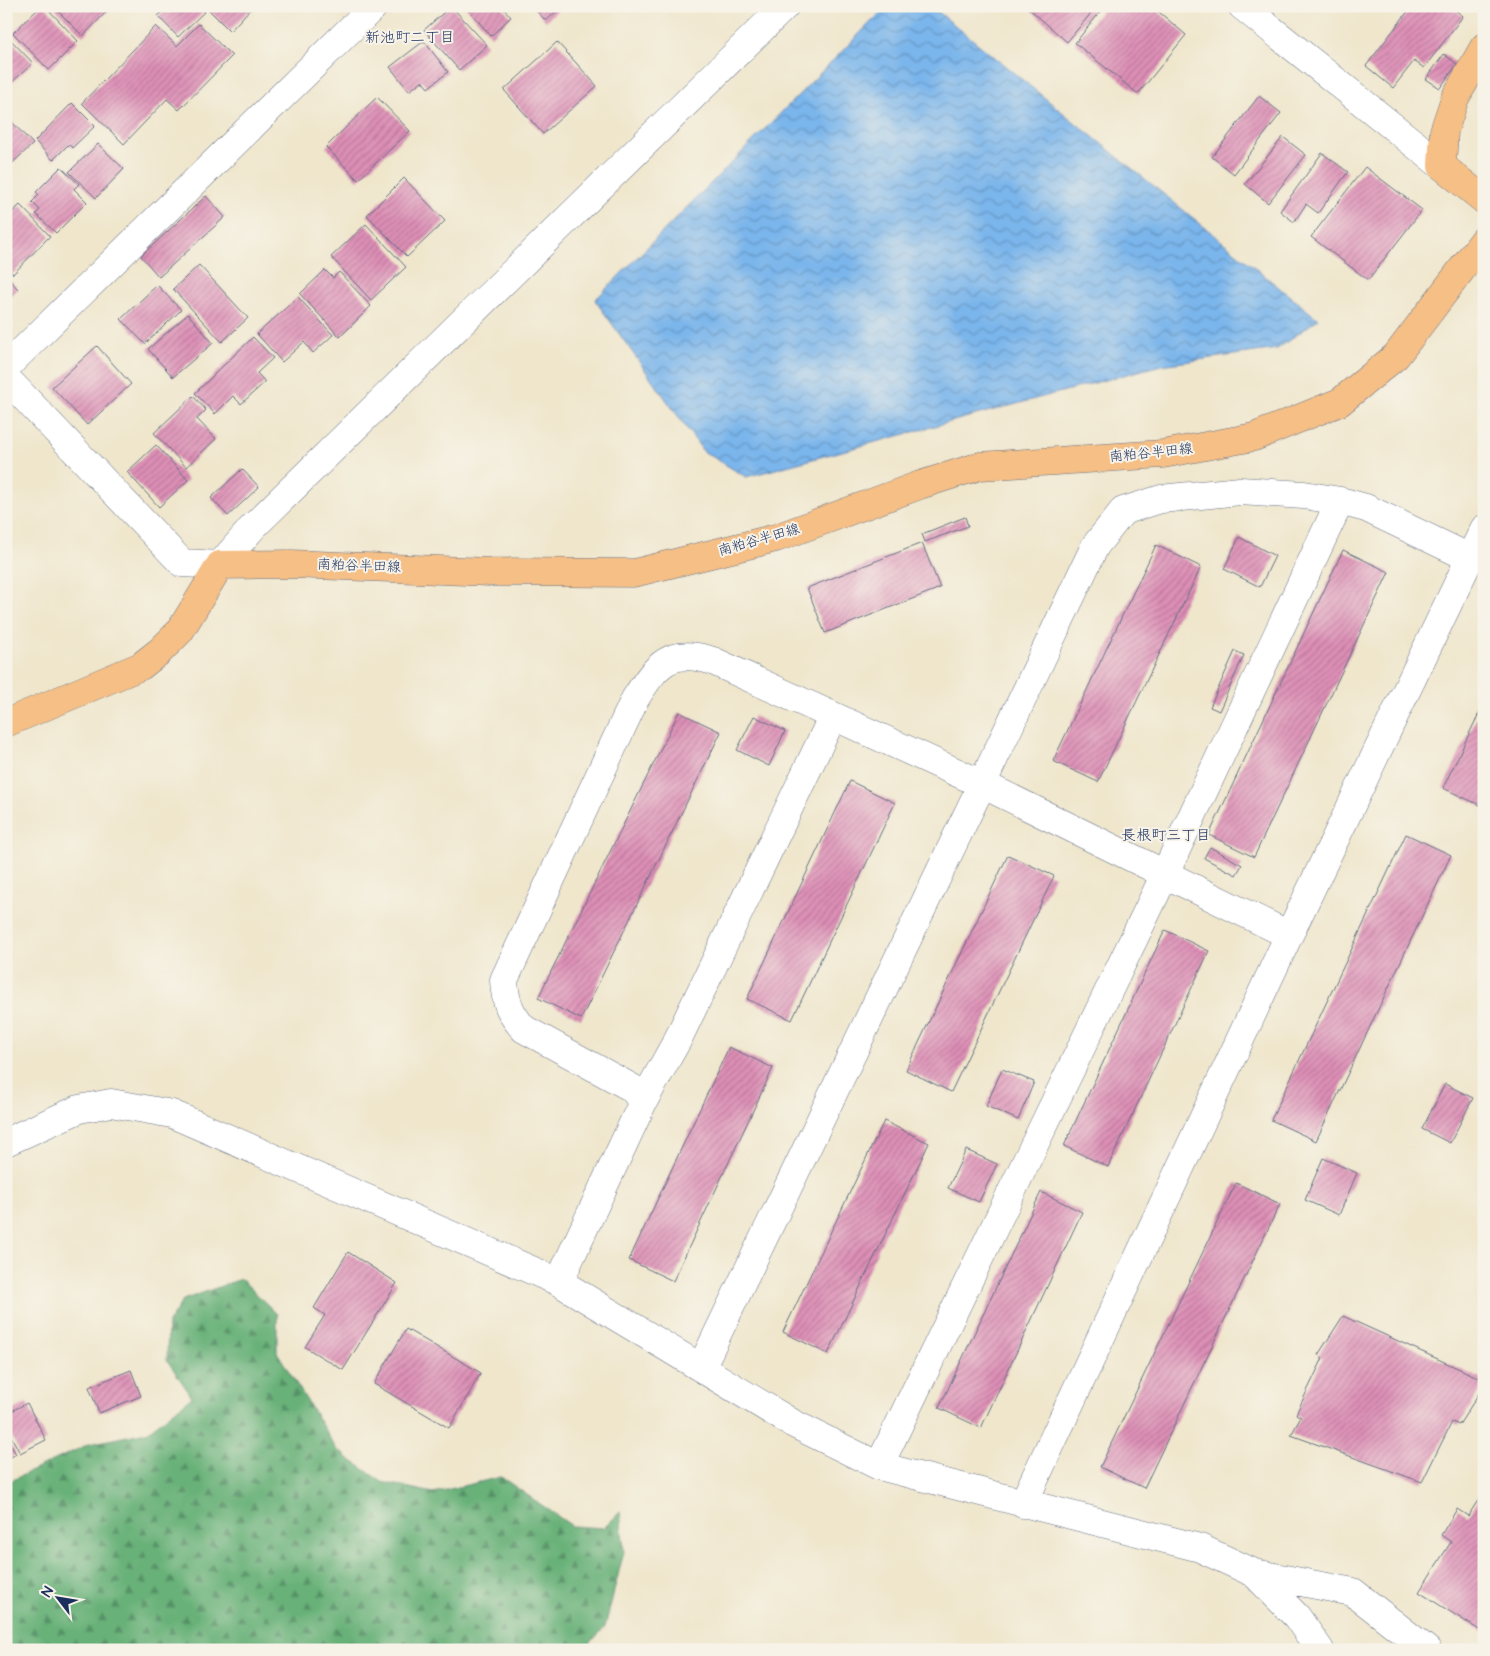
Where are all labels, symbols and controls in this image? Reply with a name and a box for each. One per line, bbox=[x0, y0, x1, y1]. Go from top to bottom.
district label: 新池町二丁目 bbox=[365, 27, 455, 48]
street label: 南粕谷半田線 bbox=[1108, 439, 1194, 467]
street label: 南粕谷半田線 bbox=[716, 519, 802, 561]
street label: 南粕谷半田線 bbox=[317, 555, 401, 577]
district label: 長根町三丁目 bbox=[1121, 825, 1211, 846]
north arrow bbox=[32, 1574, 82, 1624]
text: N bbox=[37, 1583, 59, 1601]

